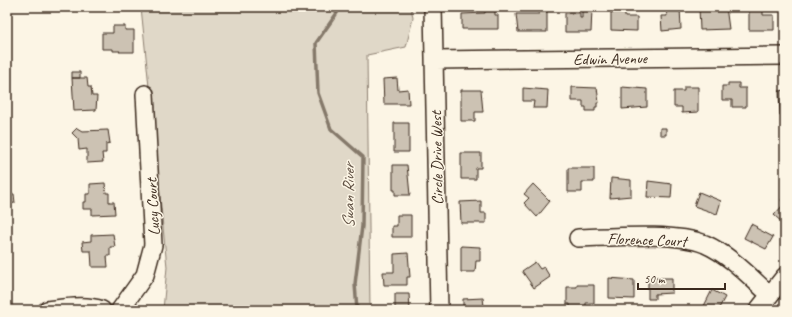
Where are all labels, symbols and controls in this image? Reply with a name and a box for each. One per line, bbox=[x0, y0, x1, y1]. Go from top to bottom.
street label: Edwin Avenue bbox=[573, 48, 649, 70]
street label: Circle Drive West bbox=[426, 109, 448, 205]
water label: Swan River bbox=[338, 161, 359, 228]
street label: Lucy Court bbox=[141, 176, 164, 236]
street label: Florence Court bbox=[607, 229, 690, 251]
scale bar bbox=[638, 265, 725, 291]
text: 50 m bbox=[644, 271, 666, 287]

